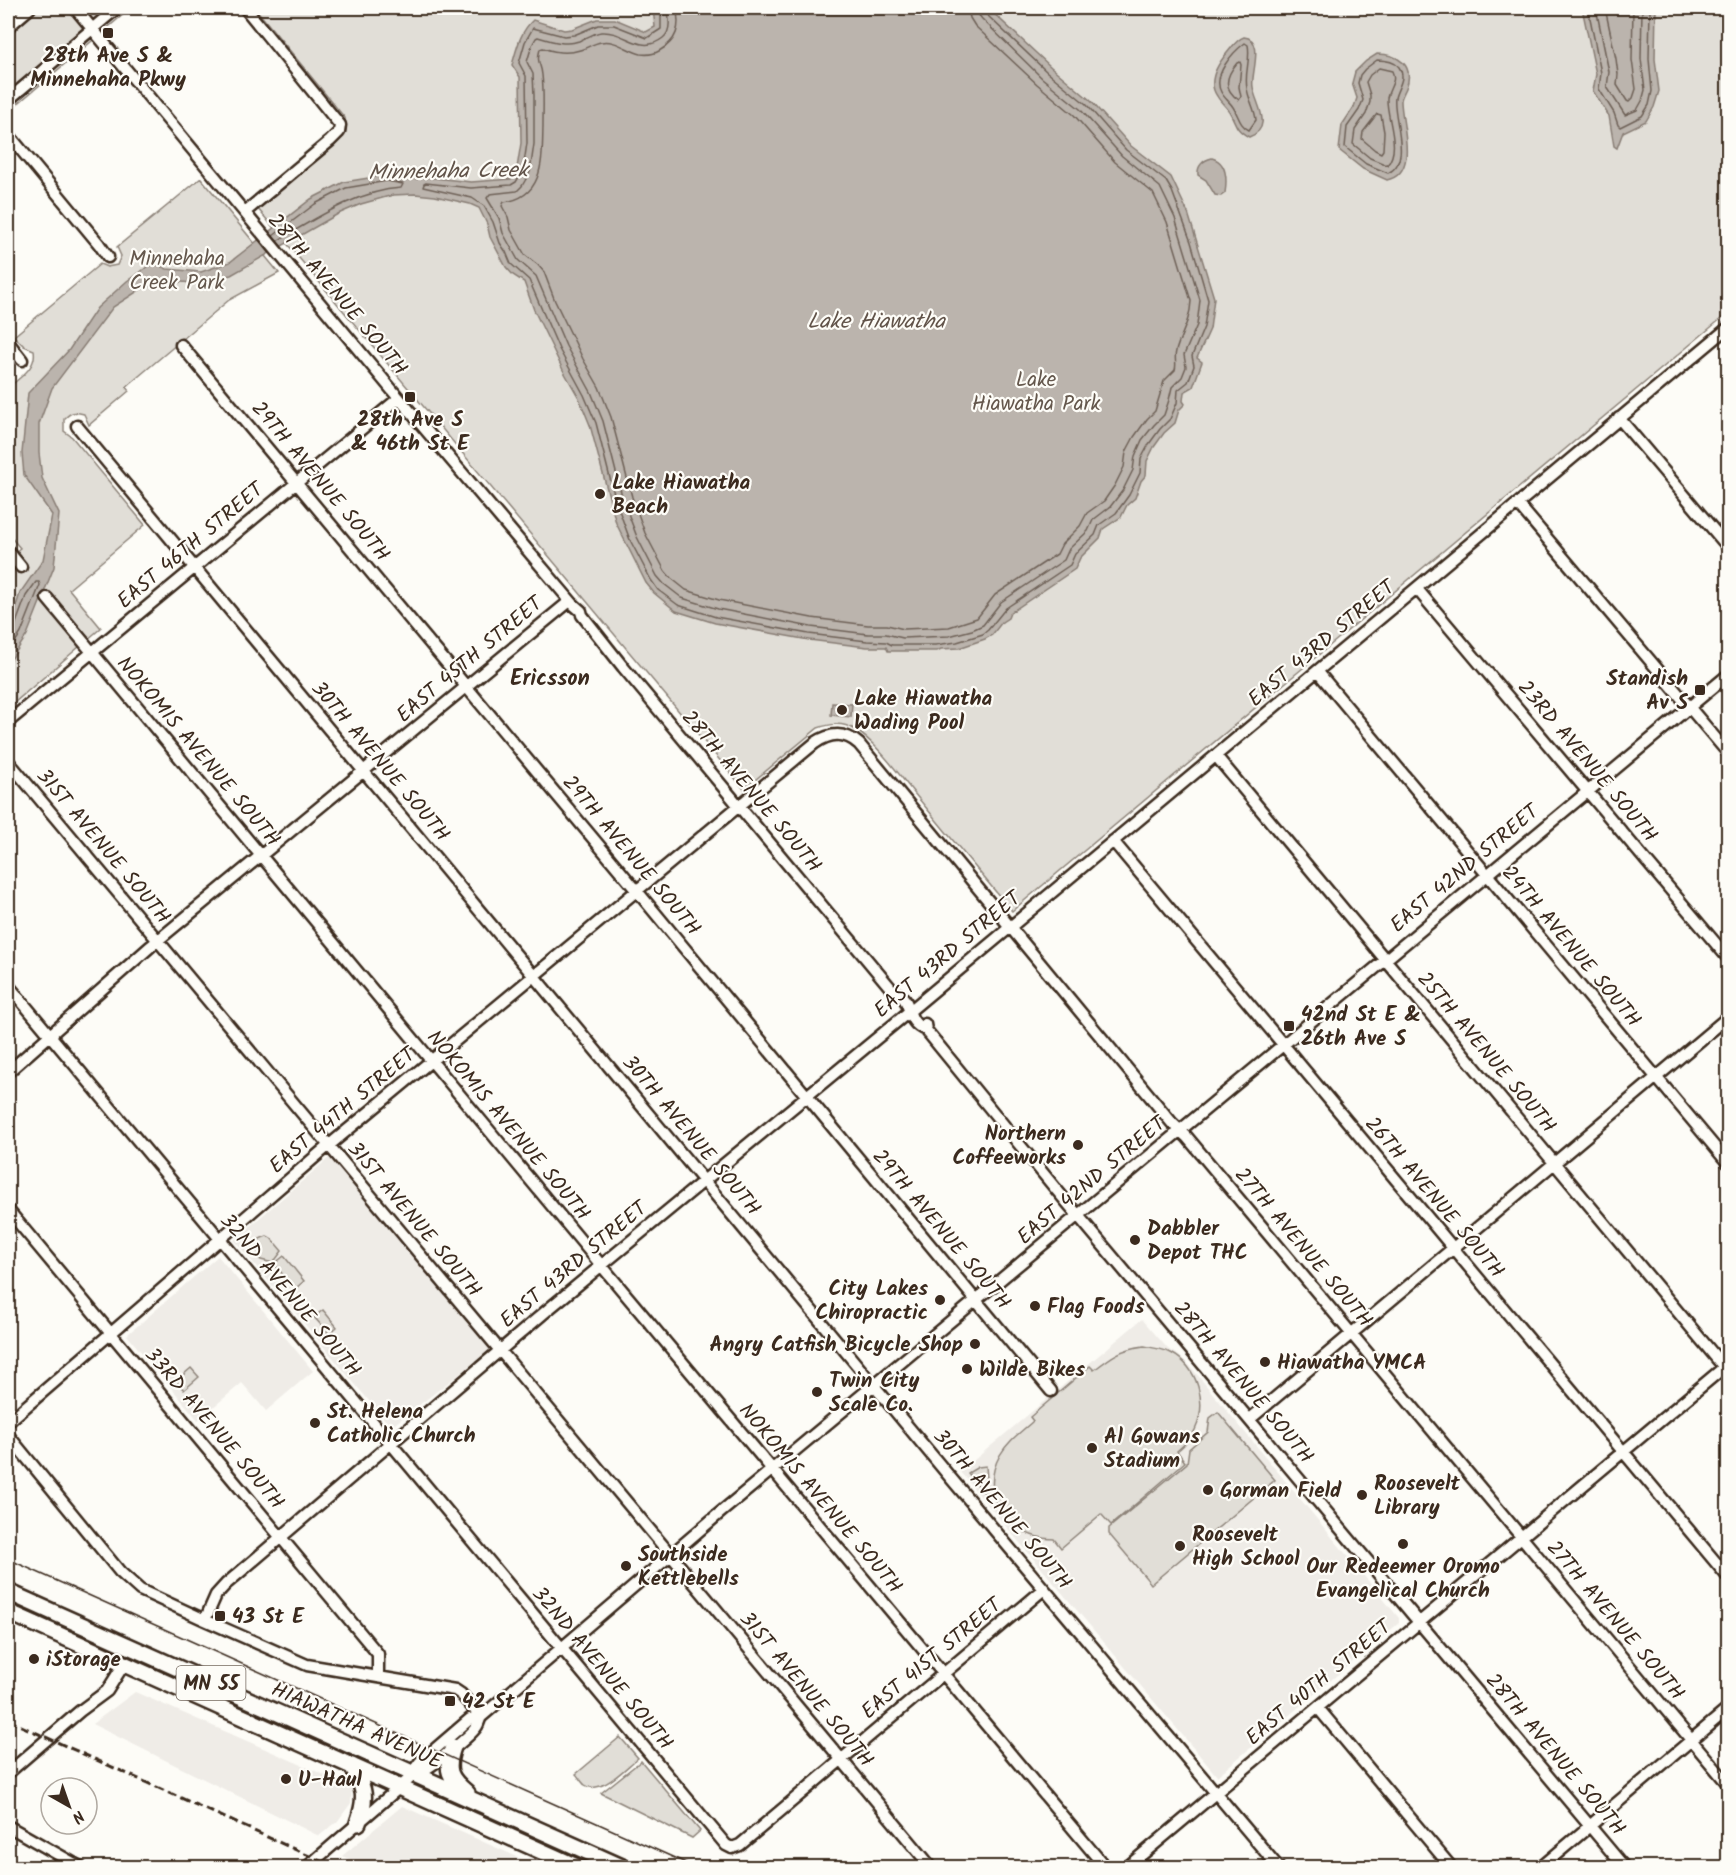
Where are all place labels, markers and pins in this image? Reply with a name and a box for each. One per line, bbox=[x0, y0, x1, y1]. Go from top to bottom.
marker: 28th Ave S & Minnehaha Pkwy bbox=[101, 26, 115, 40]
place label: 28th Ave S & Minnehaha Pkwy bbox=[30, 40, 186, 97]
marker: 28th Ave S & 46th St E bbox=[403, 390, 417, 404]
place label: 28th Ave S & 46th St E bbox=[351, 404, 470, 461]
place label: Lake Hiawatha Beach bbox=[612, 467, 751, 524]
marker: Lake Hiawatha Beach bbox=[593, 487, 607, 501]
place label: Standish Av S bbox=[1606, 663, 1688, 720]
place label: Lake Hiawatha Wading Pool bbox=[854, 683, 993, 740]
marker: Standish Av S bbox=[1693, 683, 1707, 697]
marker: Lake Hiawatha Wading Pool bbox=[835, 703, 849, 717]
place label: 42nd St E & 26th Ave S bbox=[1301, 999, 1421, 1056]
marker: 42nd St E & 26th Ave S bbox=[1282, 1019, 1296, 1033]
place label: Northern Coffeeworks bbox=[952, 1118, 1066, 1175]
marker: Northern Coffeeworks bbox=[1071, 1138, 1085, 1152]
place label: Dabbler Depot THC bbox=[1147, 1213, 1248, 1270]
marker: Dabbler Depot THC bbox=[1128, 1233, 1142, 1247]
place label: City Lakes Chiropractic bbox=[816, 1273, 928, 1330]
place label: Flag Foods bbox=[1047, 1291, 1145, 1324]
marker: City Lakes Chiropractic bbox=[933, 1293, 947, 1307]
marker: Flag Foods bbox=[1028, 1299, 1042, 1313]
place label: Angry Catfish Bicycle Shop bbox=[709, 1329, 963, 1362]
marker: Angry Catfish Bicycle Shop bbox=[968, 1337, 982, 1351]
place label: Hiawatha YMCA bbox=[1277, 1347, 1426, 1380]
place label: Wilde Bikes bbox=[979, 1354, 1085, 1387]
marker: Hiawatha YMCA bbox=[1258, 1355, 1272, 1369]
marker: Wilde Bikes bbox=[960, 1362, 974, 1376]
place label: Twin City Scale Co. bbox=[829, 1365, 919, 1422]
marker: Twin City Scale Co. bbox=[810, 1385, 824, 1399]
place label: St. Helena Catholic Church bbox=[327, 1396, 476, 1453]
marker: St. Helena Catholic Church bbox=[308, 1416, 322, 1430]
place label: Al Gowans Stadium bbox=[1104, 1421, 1200, 1478]
marker: Al Gowans Stadium bbox=[1085, 1441, 1099, 1455]
place label: Roosevelt Library bbox=[1374, 1468, 1461, 1525]
place label: Gorman Field bbox=[1220, 1475, 1342, 1508]
marker: Gorman Field bbox=[1201, 1483, 1215, 1497]
marker: Roosevelt Library bbox=[1355, 1488, 1369, 1502]
place label: Roosevelt High School bbox=[1192, 1519, 1300, 1576]
marker: Our Redeemer Oromo Evangelical Church bbox=[1396, 1537, 1410, 1551]
place label: Southside Kettlebells bbox=[638, 1539, 739, 1596]
marker: Roosevelt High School bbox=[1173, 1539, 1187, 1553]
place label: Our Redeemer Oromo Evangelical Church bbox=[1306, 1551, 1500, 1608]
marker: Southside Kettlebells bbox=[619, 1559, 633, 1573]
place label: 43 St E bbox=[232, 1601, 305, 1634]
marker: 43 St E bbox=[213, 1609, 227, 1623]
place label: iStorage bbox=[46, 1644, 121, 1677]
marker: iStorage bbox=[27, 1652, 41, 1666]
place label: 42 St E bbox=[462, 1686, 536, 1719]
marker: 42 St E bbox=[443, 1694, 457, 1708]
place label: U-Haul bbox=[298, 1764, 362, 1797]
marker: U-Haul bbox=[279, 1772, 293, 1786]

